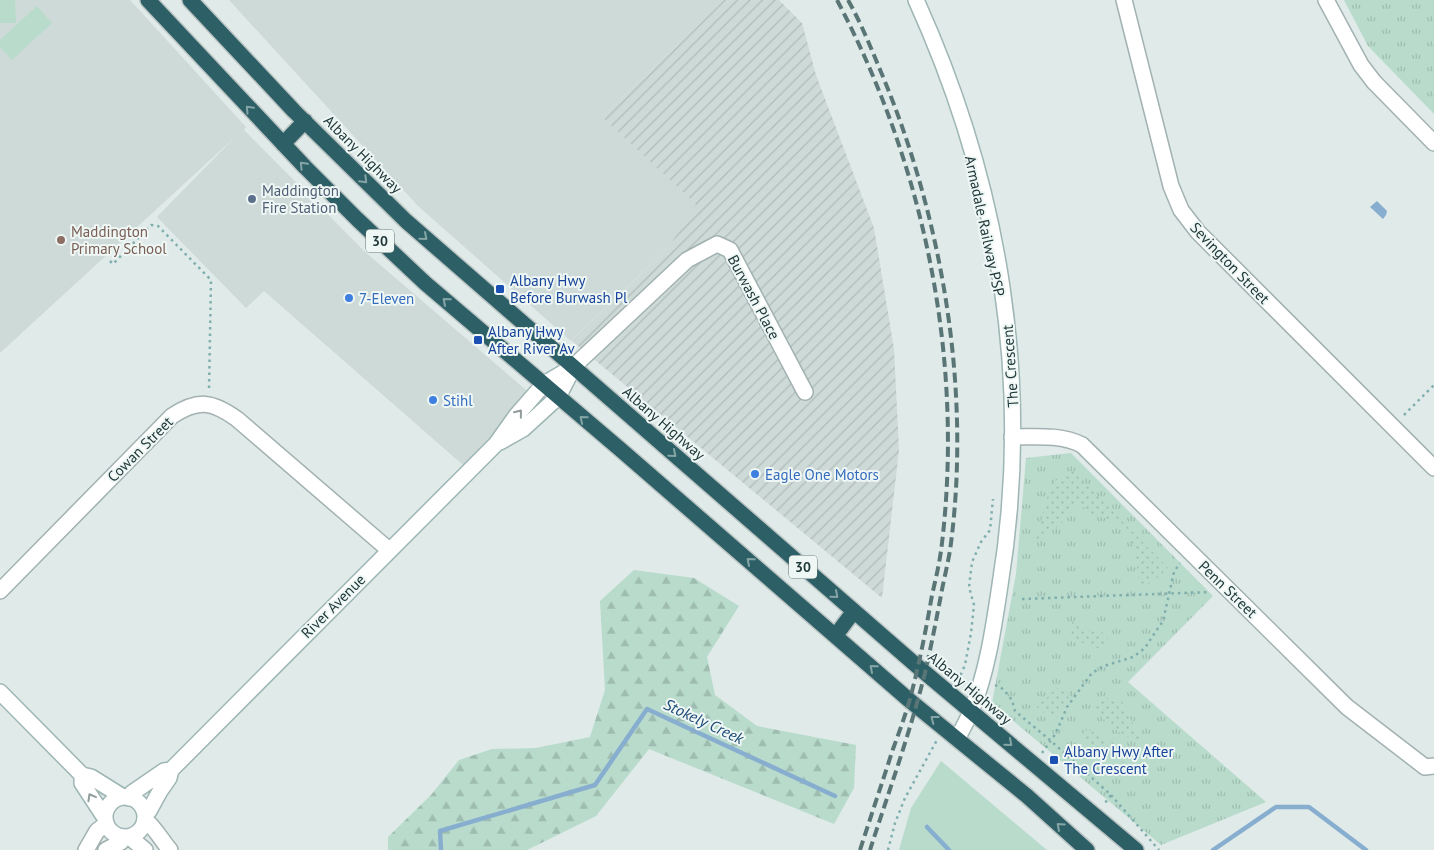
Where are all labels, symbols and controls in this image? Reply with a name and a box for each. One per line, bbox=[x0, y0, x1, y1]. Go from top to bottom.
one-way arrow bbox=[246, 105, 255, 114]
street label: Albany Highway bbox=[320, 111, 406, 197]
street label: Armadale Railway PSP bbox=[961, 154, 1009, 298]
one-way arrow bbox=[300, 161, 309, 170]
one-way arrow bbox=[358, 174, 367, 183]
place label: Maddington Fire Station bbox=[262, 181, 339, 217]
marker: Maddington Fire Station bbox=[246, 193, 258, 205]
street label: Sevington Street bbox=[1186, 218, 1274, 308]
place label: Maddington Primary School bbox=[71, 222, 167, 258]
road number: 30 bbox=[366, 230, 394, 252]
one-way arrow bbox=[418, 231, 427, 240]
marker: Maddington Primary School bbox=[55, 234, 67, 246]
street label: Burwash Place bbox=[724, 251, 784, 343]
place label: Albany Hwy Before Burwash Pl bbox=[510, 271, 628, 307]
marker: Albany Hwy Before Burwash Pl bbox=[494, 283, 506, 295]
place label: 7-Eleven bbox=[359, 289, 414, 308]
marker: 7-Eleven bbox=[343, 292, 355, 304]
one-way arrow bbox=[443, 298, 452, 307]
place label: Albany Hwy After River Av bbox=[488, 322, 575, 358]
street label: The Crescent bbox=[998, 324, 1022, 408]
marker: Albany Hwy After River Av bbox=[472, 334, 484, 346]
street label: Albany Highway bbox=[619, 382, 709, 464]
place label: Stihl bbox=[443, 391, 473, 410]
marker: Stihl bbox=[427, 394, 439, 406]
one-way arrow bbox=[513, 410, 521, 419]
street label: Cowan Street bbox=[103, 412, 177, 486]
one-way arrow bbox=[580, 415, 589, 424]
one-way arrow bbox=[668, 448, 677, 457]
place label: Eagle One Motors bbox=[765, 465, 879, 484]
marker: Eagle One Motors bbox=[749, 468, 761, 480]
road number: 30 bbox=[789, 556, 817, 578]
street label: Penn Street bbox=[1195, 556, 1261, 622]
one-way arrow bbox=[747, 558, 756, 567]
street label: River Avenue bbox=[297, 570, 369, 642]
one-way arrow bbox=[830, 589, 839, 598]
street label: Albany Highway bbox=[924, 648, 1016, 728]
one-way arrow bbox=[869, 665, 878, 674]
water label: Stokely Creek bbox=[661, 694, 748, 749]
one-way arrow bbox=[930, 716, 939, 725]
one-way arrow bbox=[1003, 737, 1012, 746]
place label: Albany Hwy After The Crescent bbox=[1064, 742, 1174, 778]
marker: Albany Hwy After The Crescent bbox=[1048, 754, 1060, 766]
one-way arrow bbox=[88, 794, 98, 803]
one-way arrow bbox=[1057, 823, 1066, 832]

